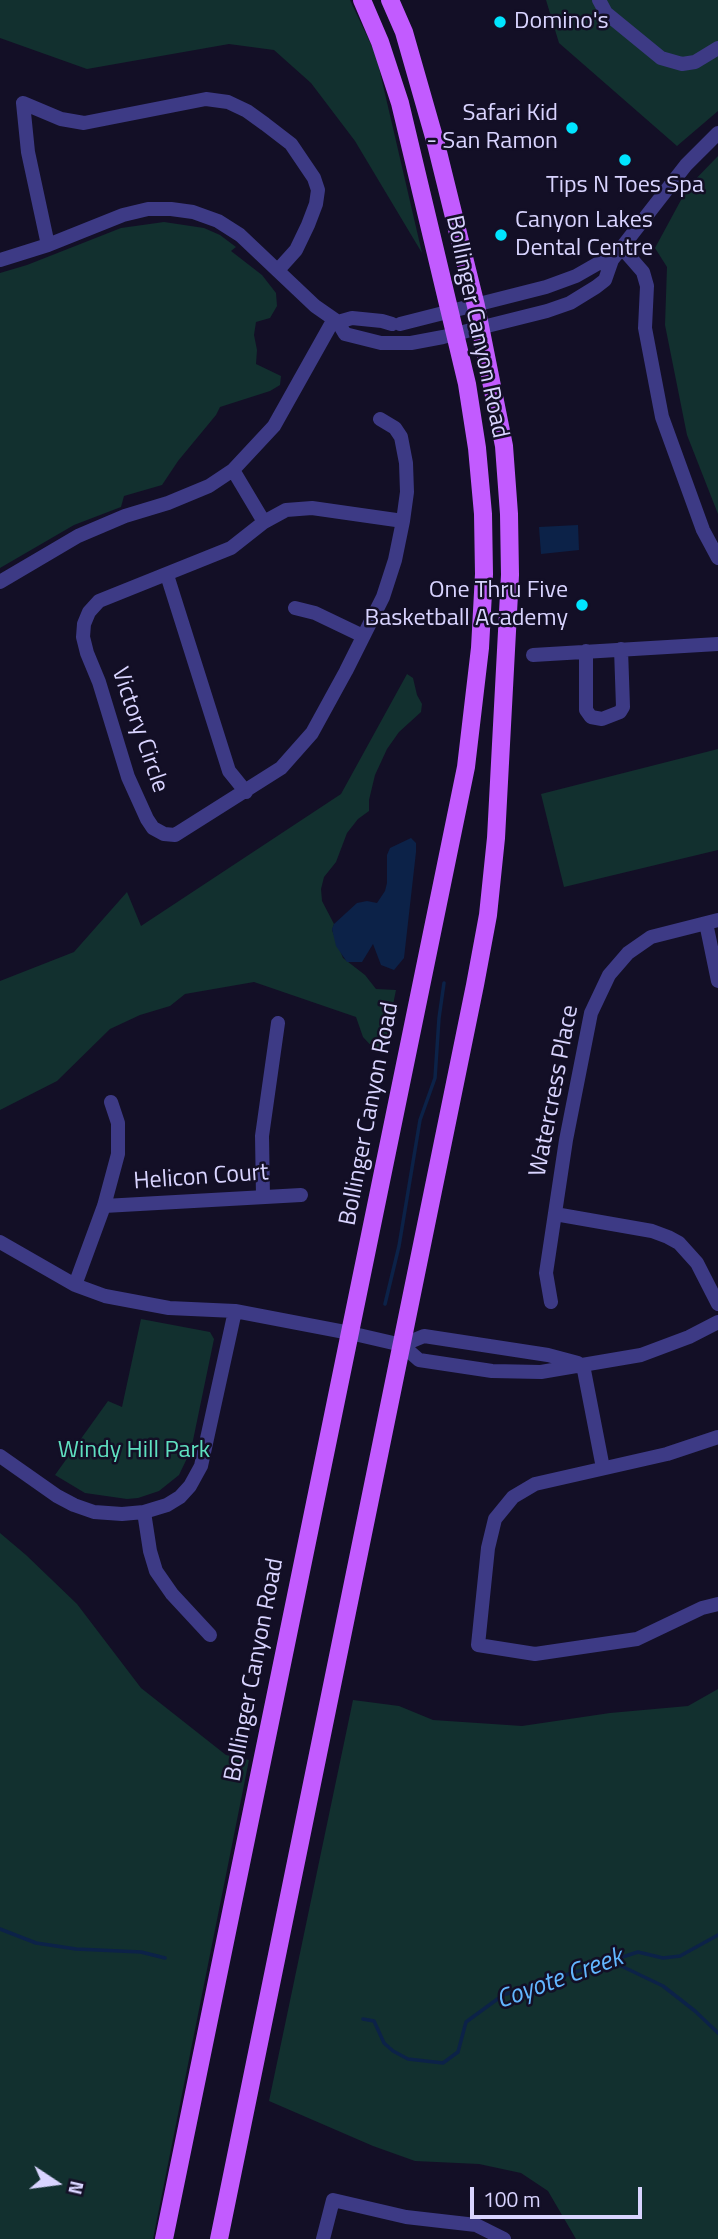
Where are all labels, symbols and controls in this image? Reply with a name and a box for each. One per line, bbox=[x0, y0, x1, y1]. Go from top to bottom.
place label: Domino's bbox=[514, 8, 609, 36]
marker: Domino's bbox=[492, 14, 508, 30]
place label: Safari Kid - San Ramon bbox=[427, 100, 558, 156]
marker: Safari Kid - San Ramon bbox=[564, 120, 580, 136]
marker: Tips N Toes Spa bbox=[617, 152, 633, 168]
place label: Tips N Toes Spa bbox=[546, 172, 704, 200]
place label: Canyon Lakes Dental Centre bbox=[515, 207, 653, 263]
street label: Bollinger Canyon Road bbox=[438, 213, 514, 441]
marker: Canyon Lakes Dental Centre bbox=[493, 227, 509, 243]
place label: One Thru Five Basketball Academy bbox=[364, 577, 568, 633]
marker: One Thru Five Basketball Academy bbox=[574, 597, 590, 613]
street label: Victory Circle bbox=[104, 664, 174, 796]
street label: Bollinger Canyon Road bbox=[334, 1000, 406, 1228]
street label: Watercress Place bbox=[524, 1003, 586, 1179]
street label: Helicon Court bbox=[133, 1159, 269, 1197]
park label: Windy Hill Park bbox=[58, 1437, 210, 1465]
street label: Bollinger Canyon Road bbox=[219, 1556, 291, 1784]
water label: Coyote Creek bbox=[493, 1943, 627, 2017]
north arrow bbox=[21, 2148, 91, 2218]
scale bar bbox=[473, 2172, 644, 2216]
text: N bbox=[61, 2178, 93, 2198]
text: 100 m bbox=[483, 2183, 540, 2215]

